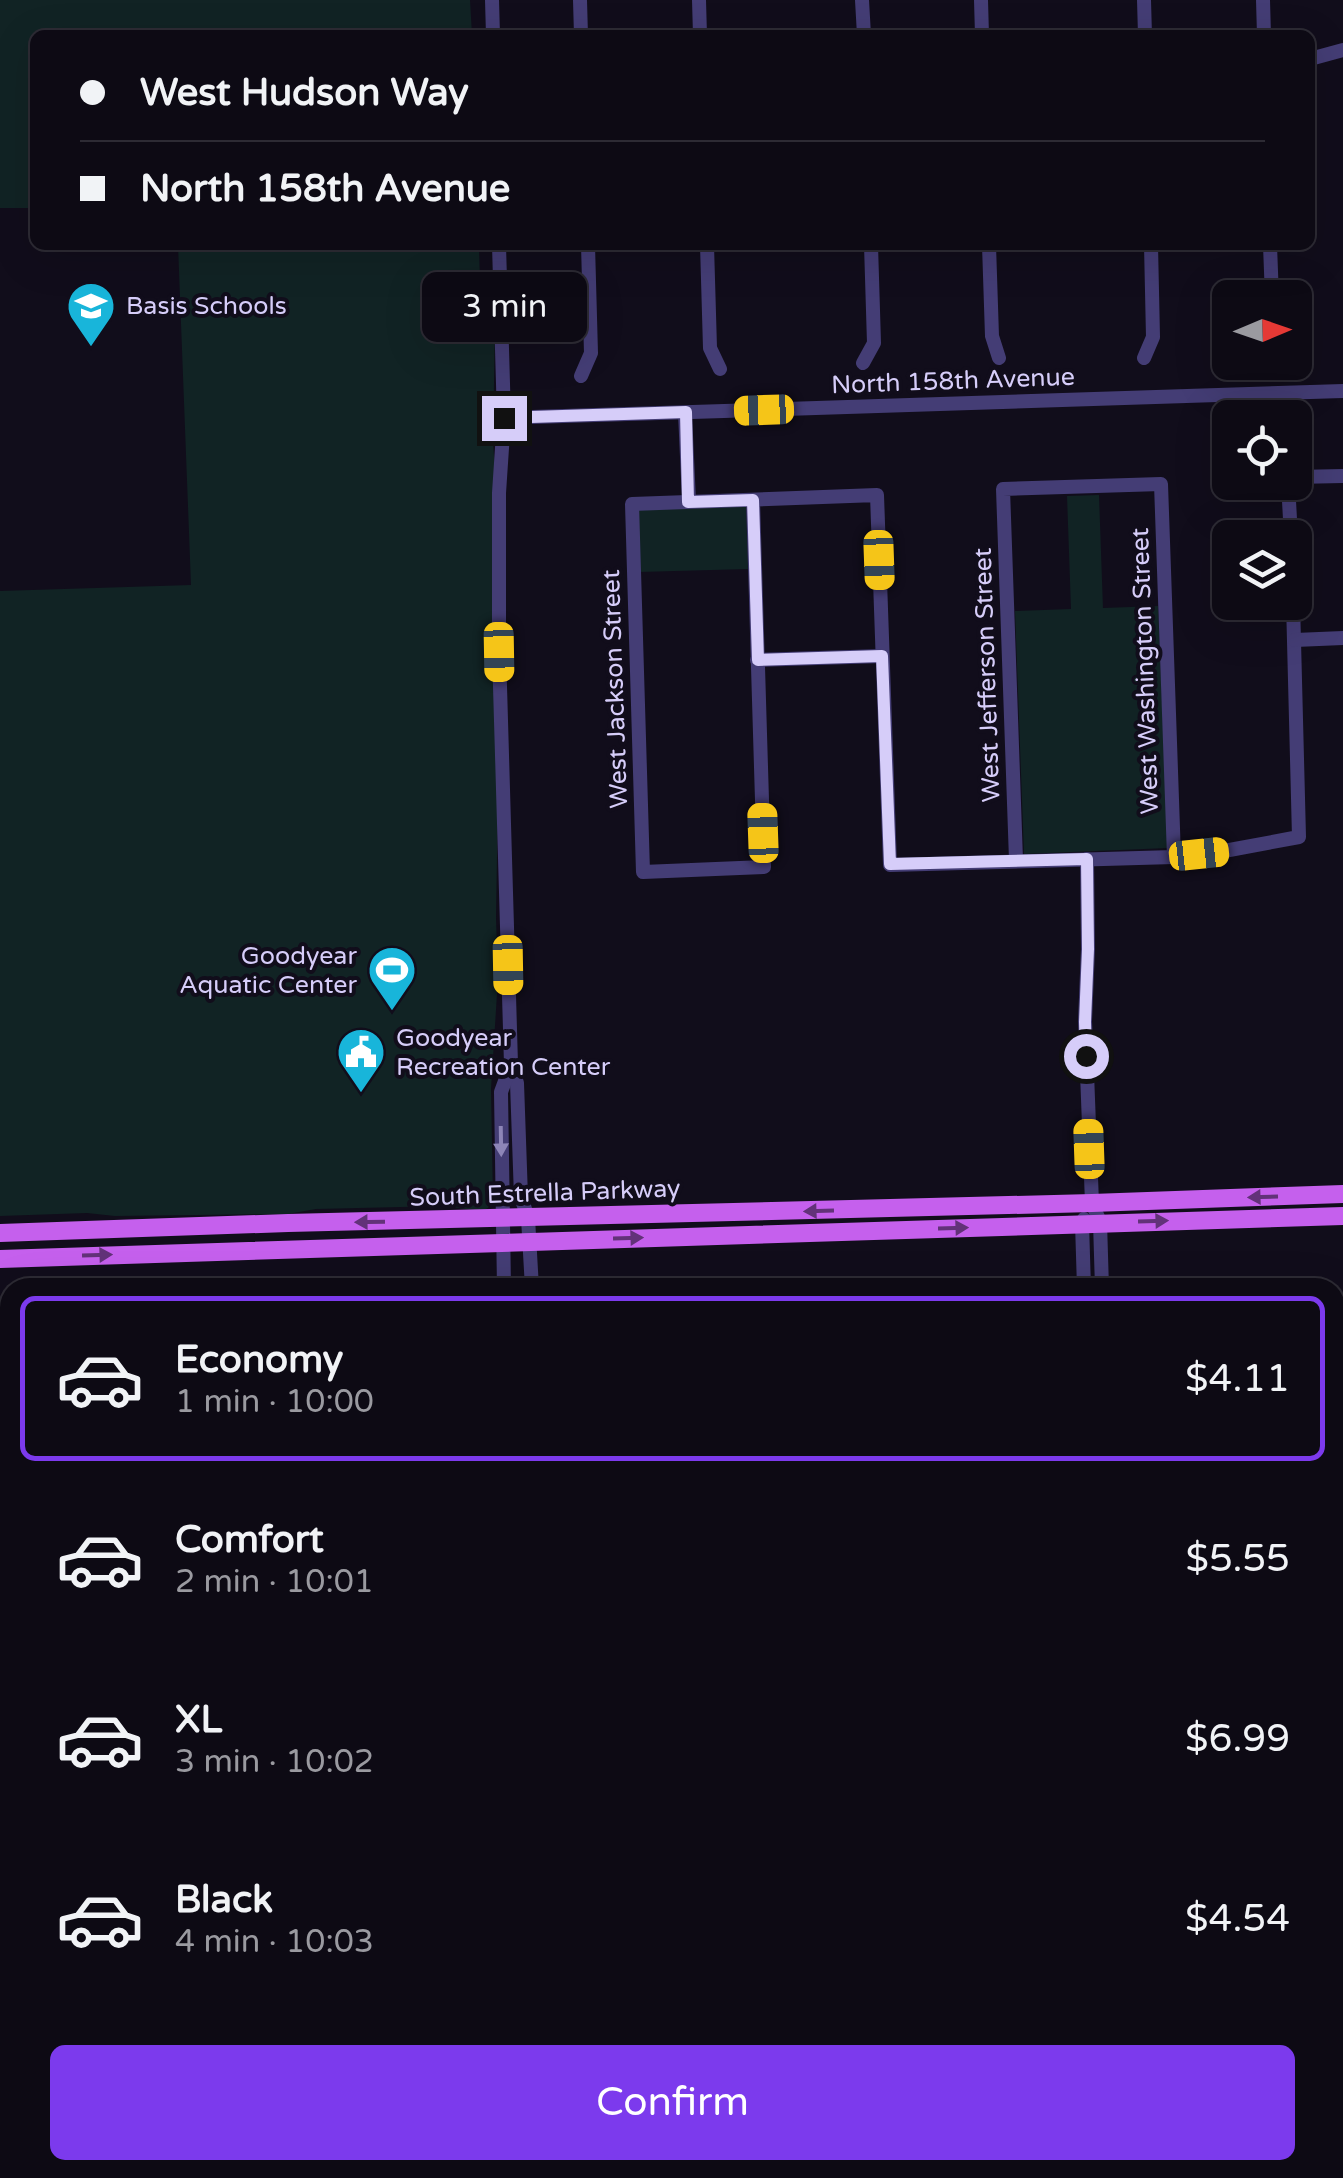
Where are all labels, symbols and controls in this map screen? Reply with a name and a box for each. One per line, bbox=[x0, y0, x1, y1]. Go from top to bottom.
text: West Hudson Way bbox=[140, 70, 469, 116]
text: North 158th Avenue bbox=[140, 166, 510, 212]
callout: 3 min bbox=[422, 273, 586, 343]
school or university icon: Basis Schools bbox=[65, 280, 117, 348]
north arrow bbox=[1212, 280, 1312, 380]
map controls bbox=[1212, 280, 1312, 620]
text: 3 min bbox=[462, 288, 547, 326]
place label: Basis Schools bbox=[126, 291, 287, 321]
street label: North 158th Avenue bbox=[831, 362, 1075, 400]
car bbox=[733, 394, 795, 426]
route end bbox=[482, 396, 527, 441]
button: locate bbox=[1212, 400, 1312, 500]
button: layers bbox=[1212, 520, 1312, 620]
street label: West Washington Street bbox=[1125, 527, 1165, 815]
car bbox=[863, 529, 895, 591]
street label: West Jefferson Street bbox=[968, 547, 1006, 803]
street label: West Jackson Street bbox=[596, 569, 634, 809]
car bbox=[483, 622, 515, 682]
car bbox=[747, 802, 779, 864]
car bbox=[1168, 836, 1230, 872]
car bbox=[492, 935, 524, 995]
place label: Goodyear Aquatic Center bbox=[179, 941, 357, 1000]
sports icon: Goodyear Aquatic Center bbox=[366, 944, 418, 1012]
place label: Goodyear Recreation Center bbox=[396, 1023, 611, 1082]
public building icon: Goodyear Recreation Center bbox=[335, 1026, 387, 1094]
route start bbox=[1064, 1034, 1109, 1079]
car bbox=[1073, 1118, 1105, 1180]
one-way arrow bbox=[494, 1125, 510, 1157]
street label: South Estrella Parkway bbox=[409, 1173, 681, 1213]
one-way arrow bbox=[1246, 1189, 1278, 1205]
one-way arrow bbox=[803, 1203, 835, 1219]
one-way arrow bbox=[1137, 1213, 1169, 1229]
one-way arrow bbox=[354, 1214, 386, 1230]
one-way arrow bbox=[937, 1219, 969, 1235]
one-way arrow bbox=[612, 1230, 644, 1246]
one-way arrow bbox=[82, 1247, 114, 1263]
icon: car bbox=[55, 1334, 145, 1424]
text: Economy bbox=[175, 1337, 343, 1383]
text: $4.11 bbox=[1185, 1356, 1290, 1402]
text: 1 min · 10:00 bbox=[175, 1383, 374, 1421]
icon: car bbox=[55, 1514, 145, 1604]
text: Comfort bbox=[175, 1517, 324, 1563]
text: $5.55 bbox=[1185, 1536, 1290, 1582]
text: 2 min · 10:01 bbox=[175, 1563, 374, 1601]
icon: car bbox=[55, 1694, 145, 1784]
text: XL bbox=[175, 1697, 222, 1743]
text: $6.99 bbox=[1185, 1716, 1290, 1762]
text: 3 min · 10:02 bbox=[175, 1743, 374, 1781]
icon: car bbox=[55, 1874, 145, 1964]
text: Black bbox=[175, 1877, 273, 1923]
text: $4.54 bbox=[1185, 1896, 1290, 1942]
text: 4 min · 10:03 bbox=[175, 1923, 374, 1961]
button: Confirm bbox=[50, 2045, 1295, 2160]

